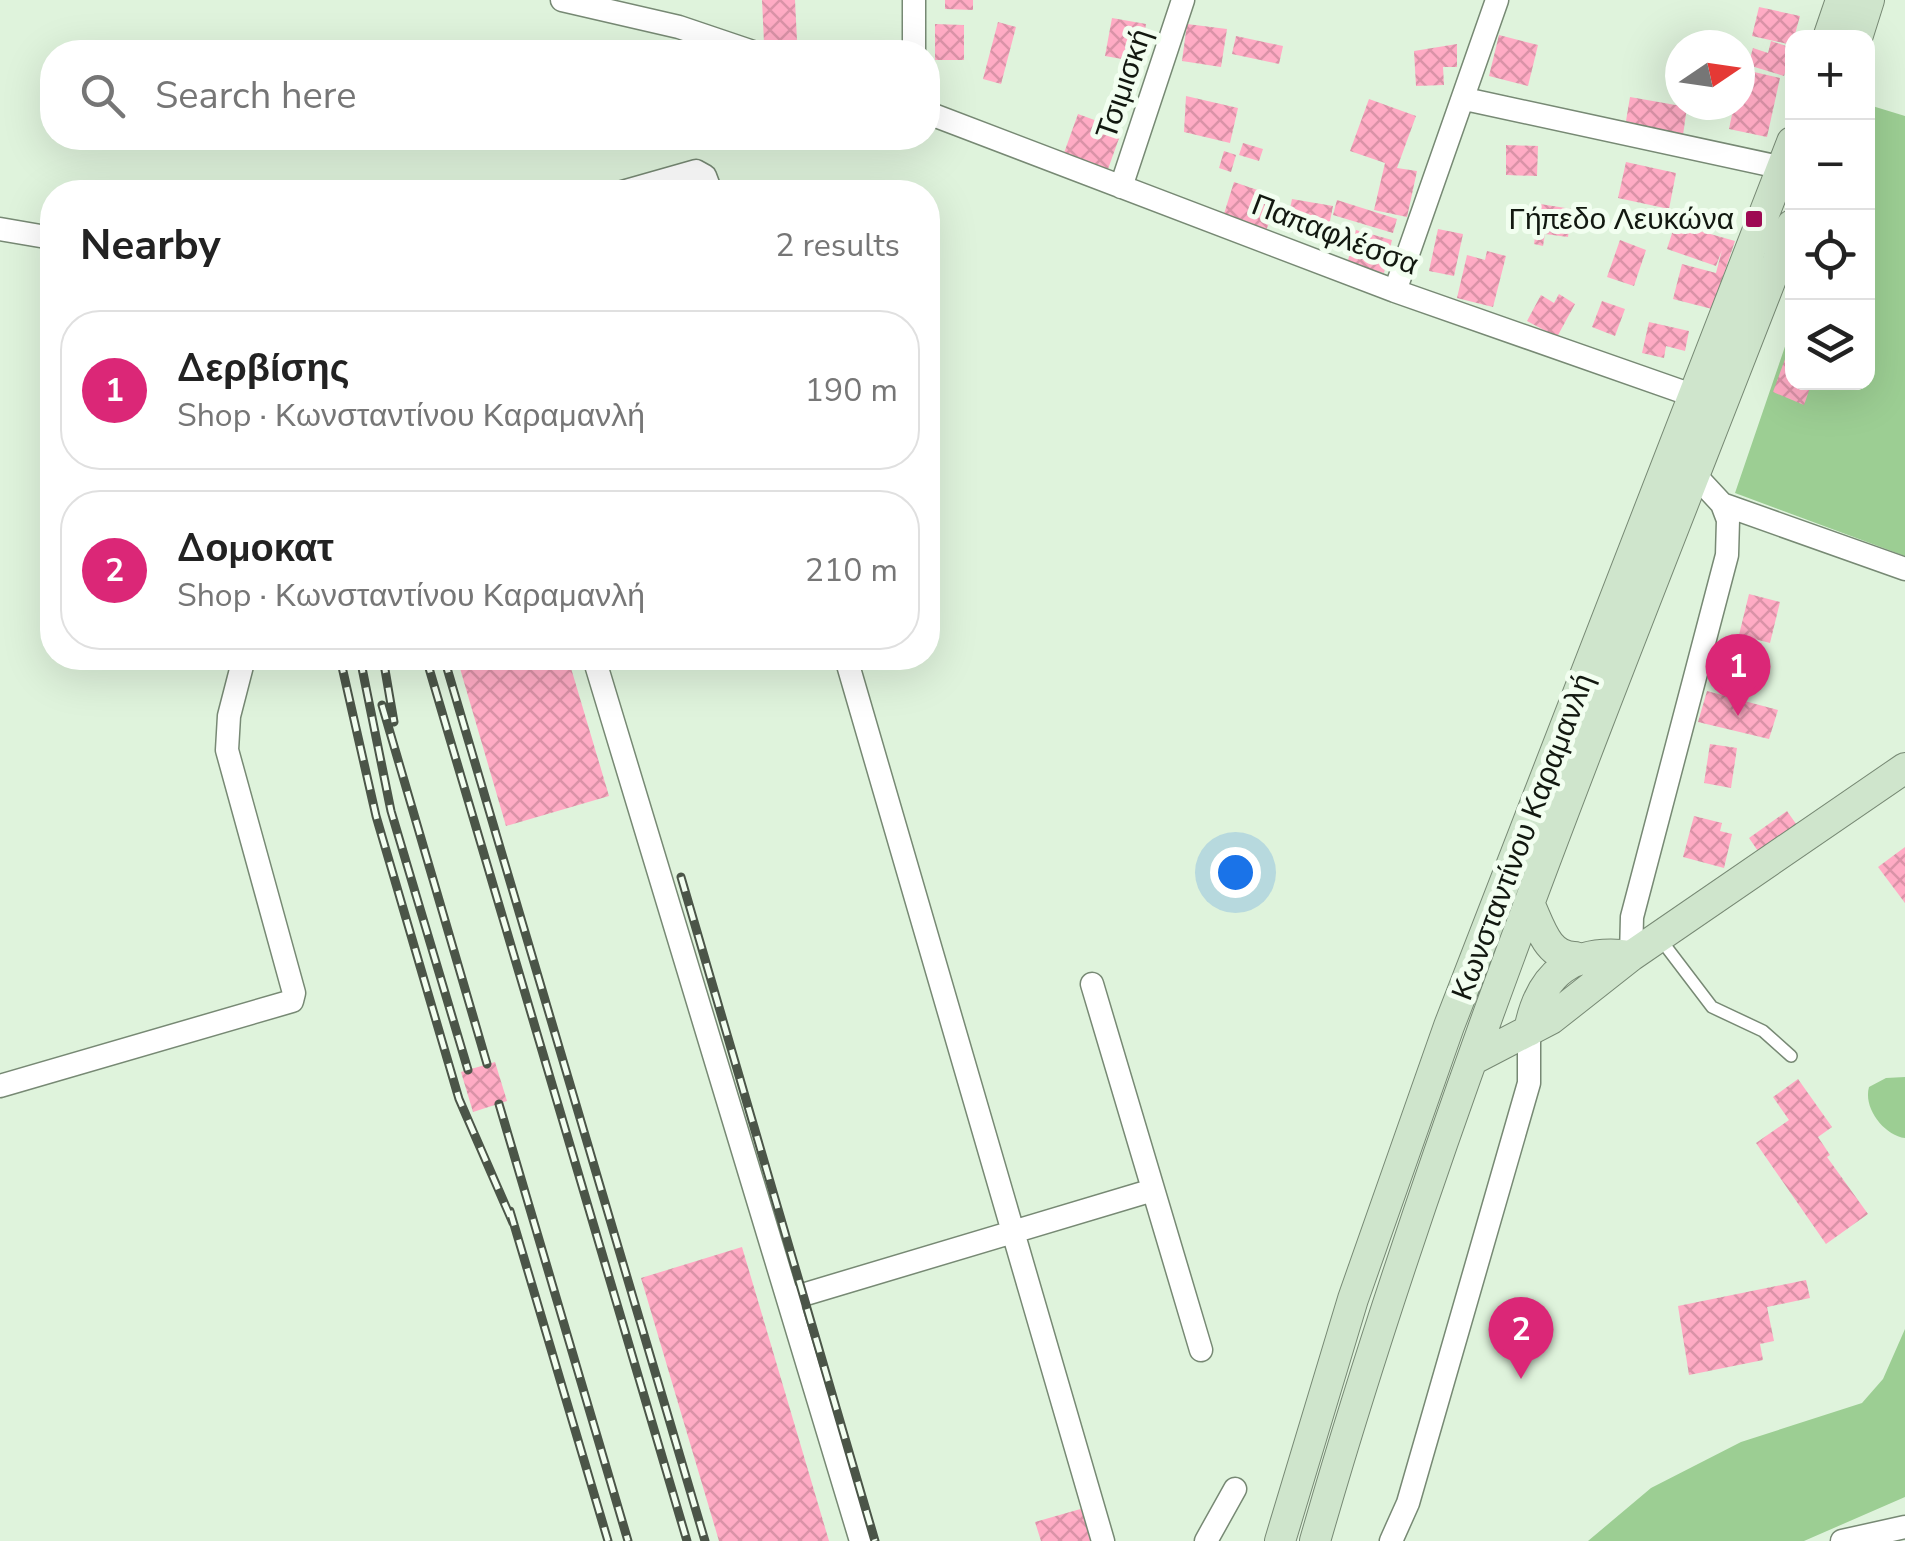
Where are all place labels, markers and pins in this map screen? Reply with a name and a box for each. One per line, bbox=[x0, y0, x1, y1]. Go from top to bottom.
place label: Γήπεδο Λευκώνα bbox=[1508, 199, 1734, 240]
marker: Γήπεδο Λευκώνα bbox=[1743, 208, 1765, 230]
pin: 1 bbox=[1706, 634, 1770, 716]
pin: 2 bbox=[1488, 1296, 1554, 1379]

